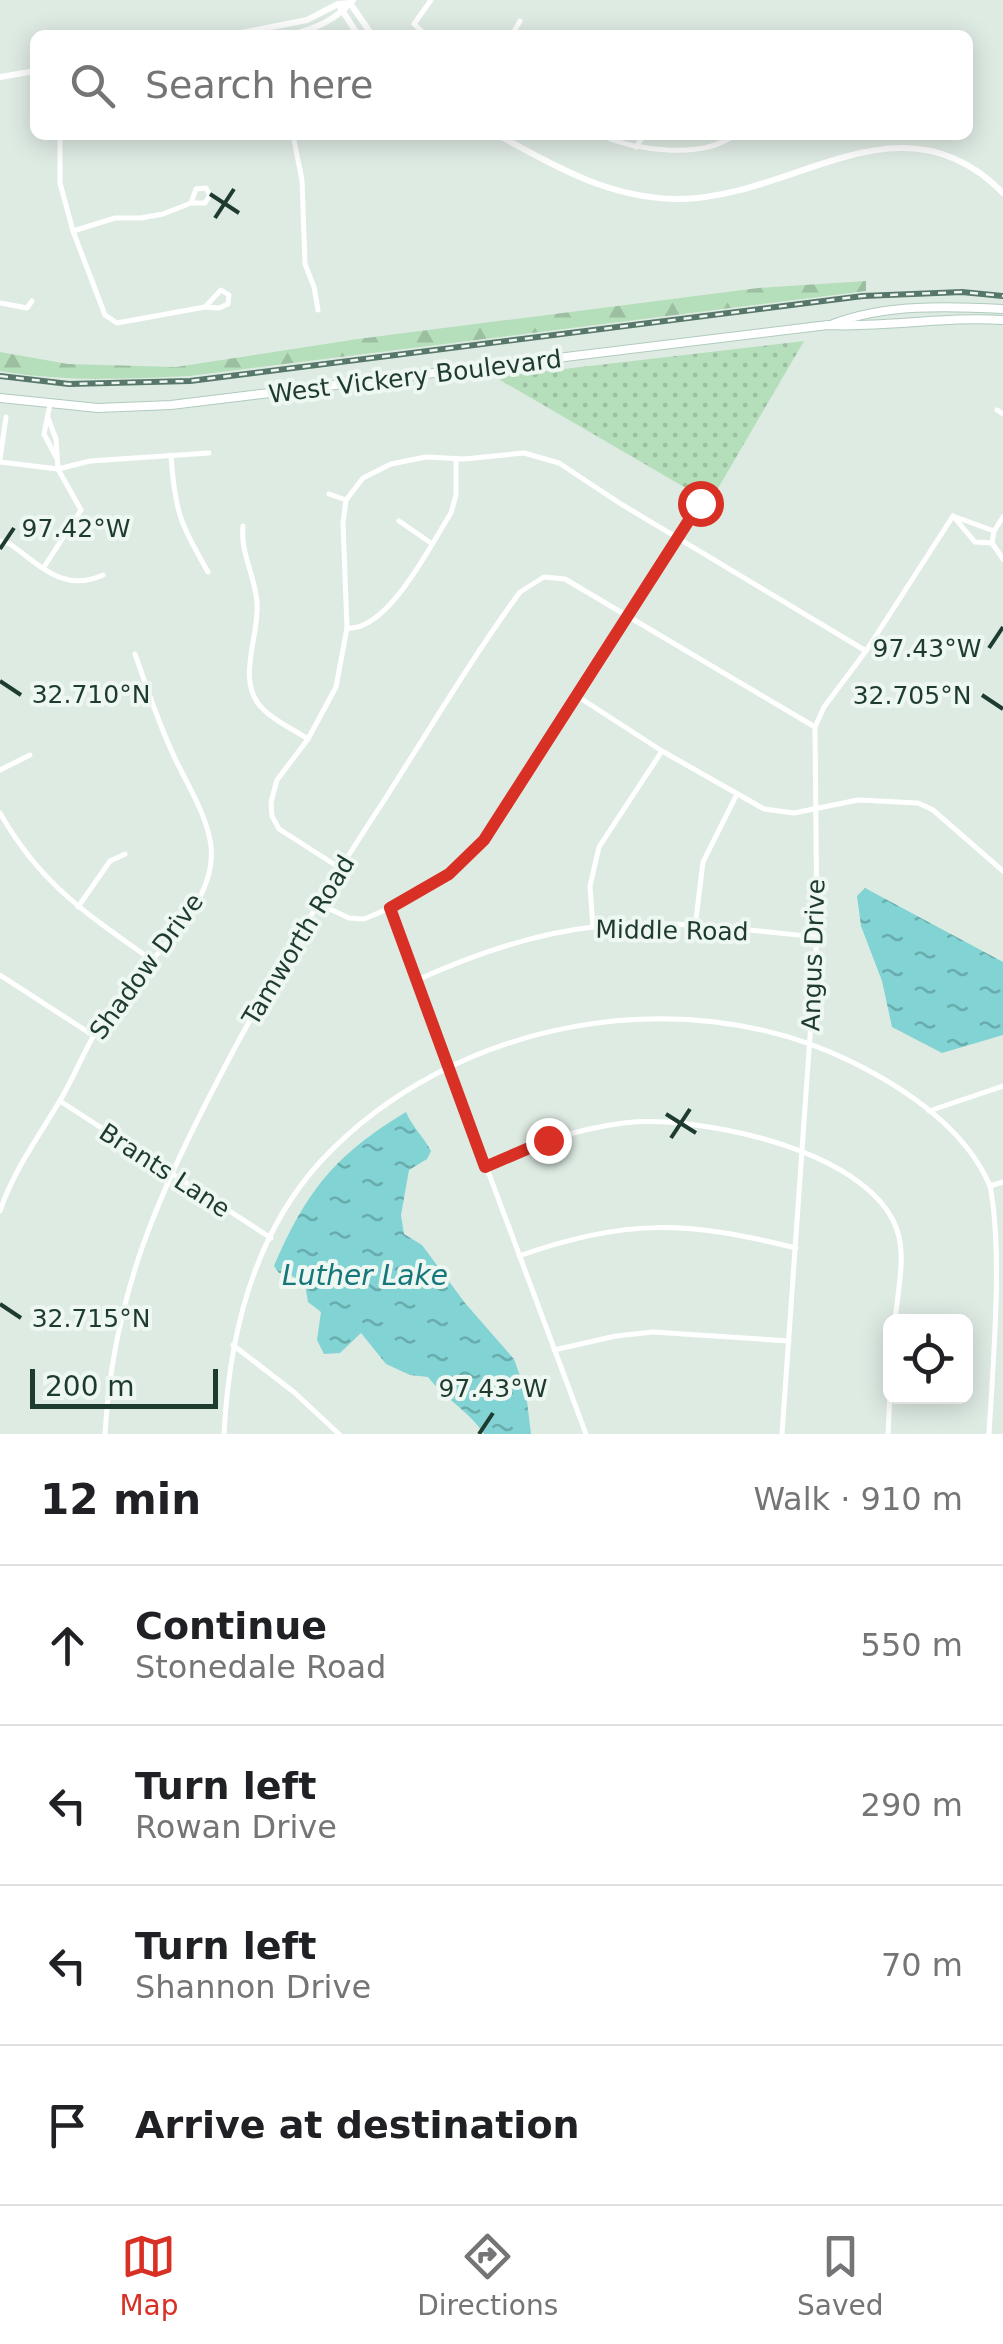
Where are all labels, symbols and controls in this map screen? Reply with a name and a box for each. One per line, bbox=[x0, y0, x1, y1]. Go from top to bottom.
search box bbox=[30, 30, 973, 140]
icon: search bbox=[65, 58, 120, 113]
text: Search here bbox=[145, 63, 373, 107]
street label: West Vickery Boulevard bbox=[267, 344, 563, 409]
route start bbox=[678, 481, 724, 527]
text: 97.42°W bbox=[22, 514, 130, 543]
text: 97.43°W bbox=[873, 634, 981, 663]
text: 32.710°N bbox=[32, 680, 150, 709]
text: 32.705°N bbox=[853, 681, 971, 710]
street label: Tamworth Road bbox=[236, 850, 361, 1031]
street label: Angus Drive bbox=[796, 878, 831, 1032]
street label: Shadow Drive bbox=[84, 888, 209, 1045]
street label: Middle Road bbox=[595, 915, 749, 946]
street label: Brants Lane bbox=[94, 1117, 235, 1223]
route end bbox=[526, 1118, 572, 1164]
water label: Luther Lake bbox=[282, 1259, 448, 1292]
text: 32.715°N bbox=[32, 1304, 150, 1333]
map controls bbox=[883, 1314, 973, 1404]
button: locate bbox=[883, 1314, 973, 1404]
scale bar bbox=[30, 1364, 218, 1408]
text: 200 m bbox=[45, 1370, 135, 1403]
text: 97.43°W bbox=[439, 1374, 547, 1403]
text: 12 min bbox=[40, 1475, 201, 1524]
text: Walk · 910 m bbox=[753, 1480, 963, 1518]
text: Continue bbox=[135, 1604, 327, 1648]
icon: ahead bbox=[40, 1618, 95, 1673]
text: 550 m bbox=[861, 1626, 963, 1664]
text: Stonedale Road bbox=[135, 1648, 386, 1686]
text: Turn left bbox=[135, 1764, 316, 1808]
icon: left bbox=[40, 1778, 95, 1833]
text: 290 m bbox=[861, 1786, 963, 1824]
text: Rowan Drive bbox=[135, 1808, 337, 1846]
text: Turn left bbox=[135, 1924, 316, 1968]
icon: left bbox=[40, 1938, 95, 1993]
text: 70 m bbox=[881, 1946, 963, 1984]
text: Shannon Drive bbox=[135, 1968, 371, 2006]
icon: arrive bbox=[40, 2098, 95, 2153]
text: Arrive at destination bbox=[135, 2103, 580, 2147]
tab: Map bbox=[119, 2229, 178, 2322]
tab: Directions bbox=[417, 2229, 558, 2322]
tab: Saved bbox=[797, 2229, 884, 2322]

